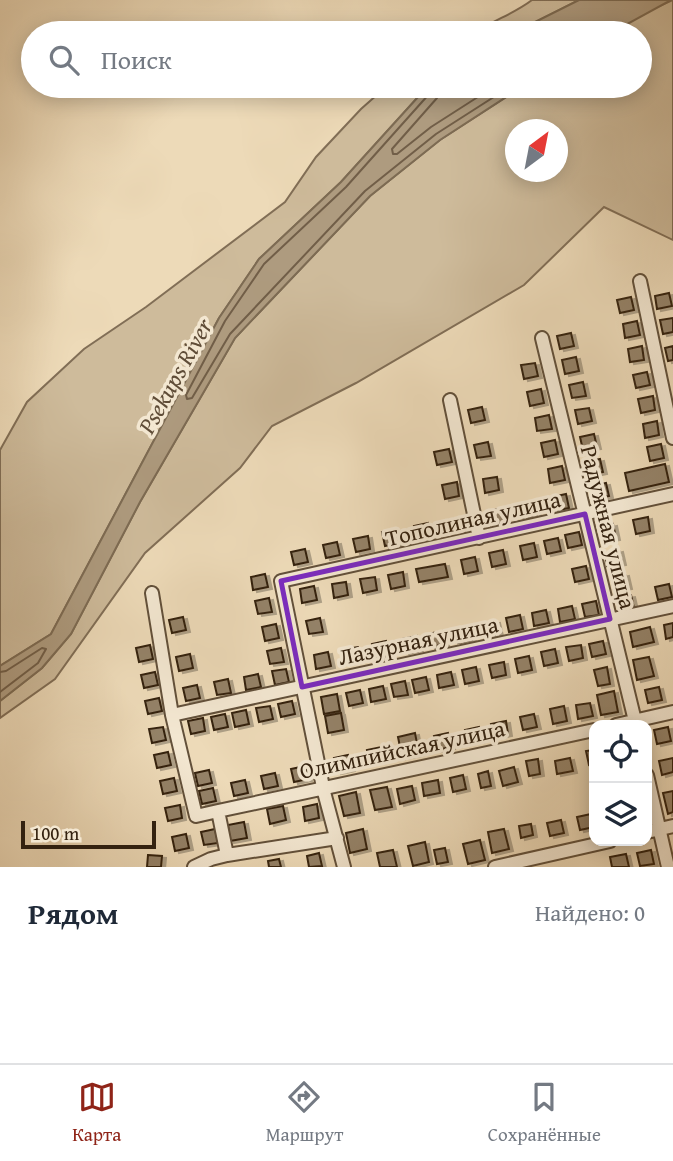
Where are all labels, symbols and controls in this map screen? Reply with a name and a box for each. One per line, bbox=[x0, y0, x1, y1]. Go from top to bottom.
search box bbox=[21, 21, 652, 98]
text: Поиск bbox=[101, 40, 172, 79]
icon: search bbox=[45, 41, 83, 79]
north arrow bbox=[505, 119, 568, 182]
water label: Psekups River bbox=[129, 311, 221, 441]
street label: Радужная улица bbox=[573, 442, 645, 612]
street label: Тополиная улица bbox=[382, 482, 564, 554]
street label: Лазурная улица bbox=[335, 607, 501, 673]
street label: Олимпийская улица bbox=[296, 711, 508, 787]
map controls bbox=[589, 720, 652, 846]
button: locate bbox=[589, 720, 652, 783]
button: layers bbox=[589, 783, 652, 846]
scale bar bbox=[21, 818, 156, 850]
text: 100 m bbox=[32, 819, 79, 847]
text: Рядом bbox=[28, 891, 119, 935]
text: Найдено: 0 bbox=[535, 896, 645, 929]
tab: Карта bbox=[72, 1078, 121, 1148]
tab: Маршрут bbox=[266, 1078, 343, 1148]
tab: Сохранённые bbox=[488, 1078, 601, 1148]

